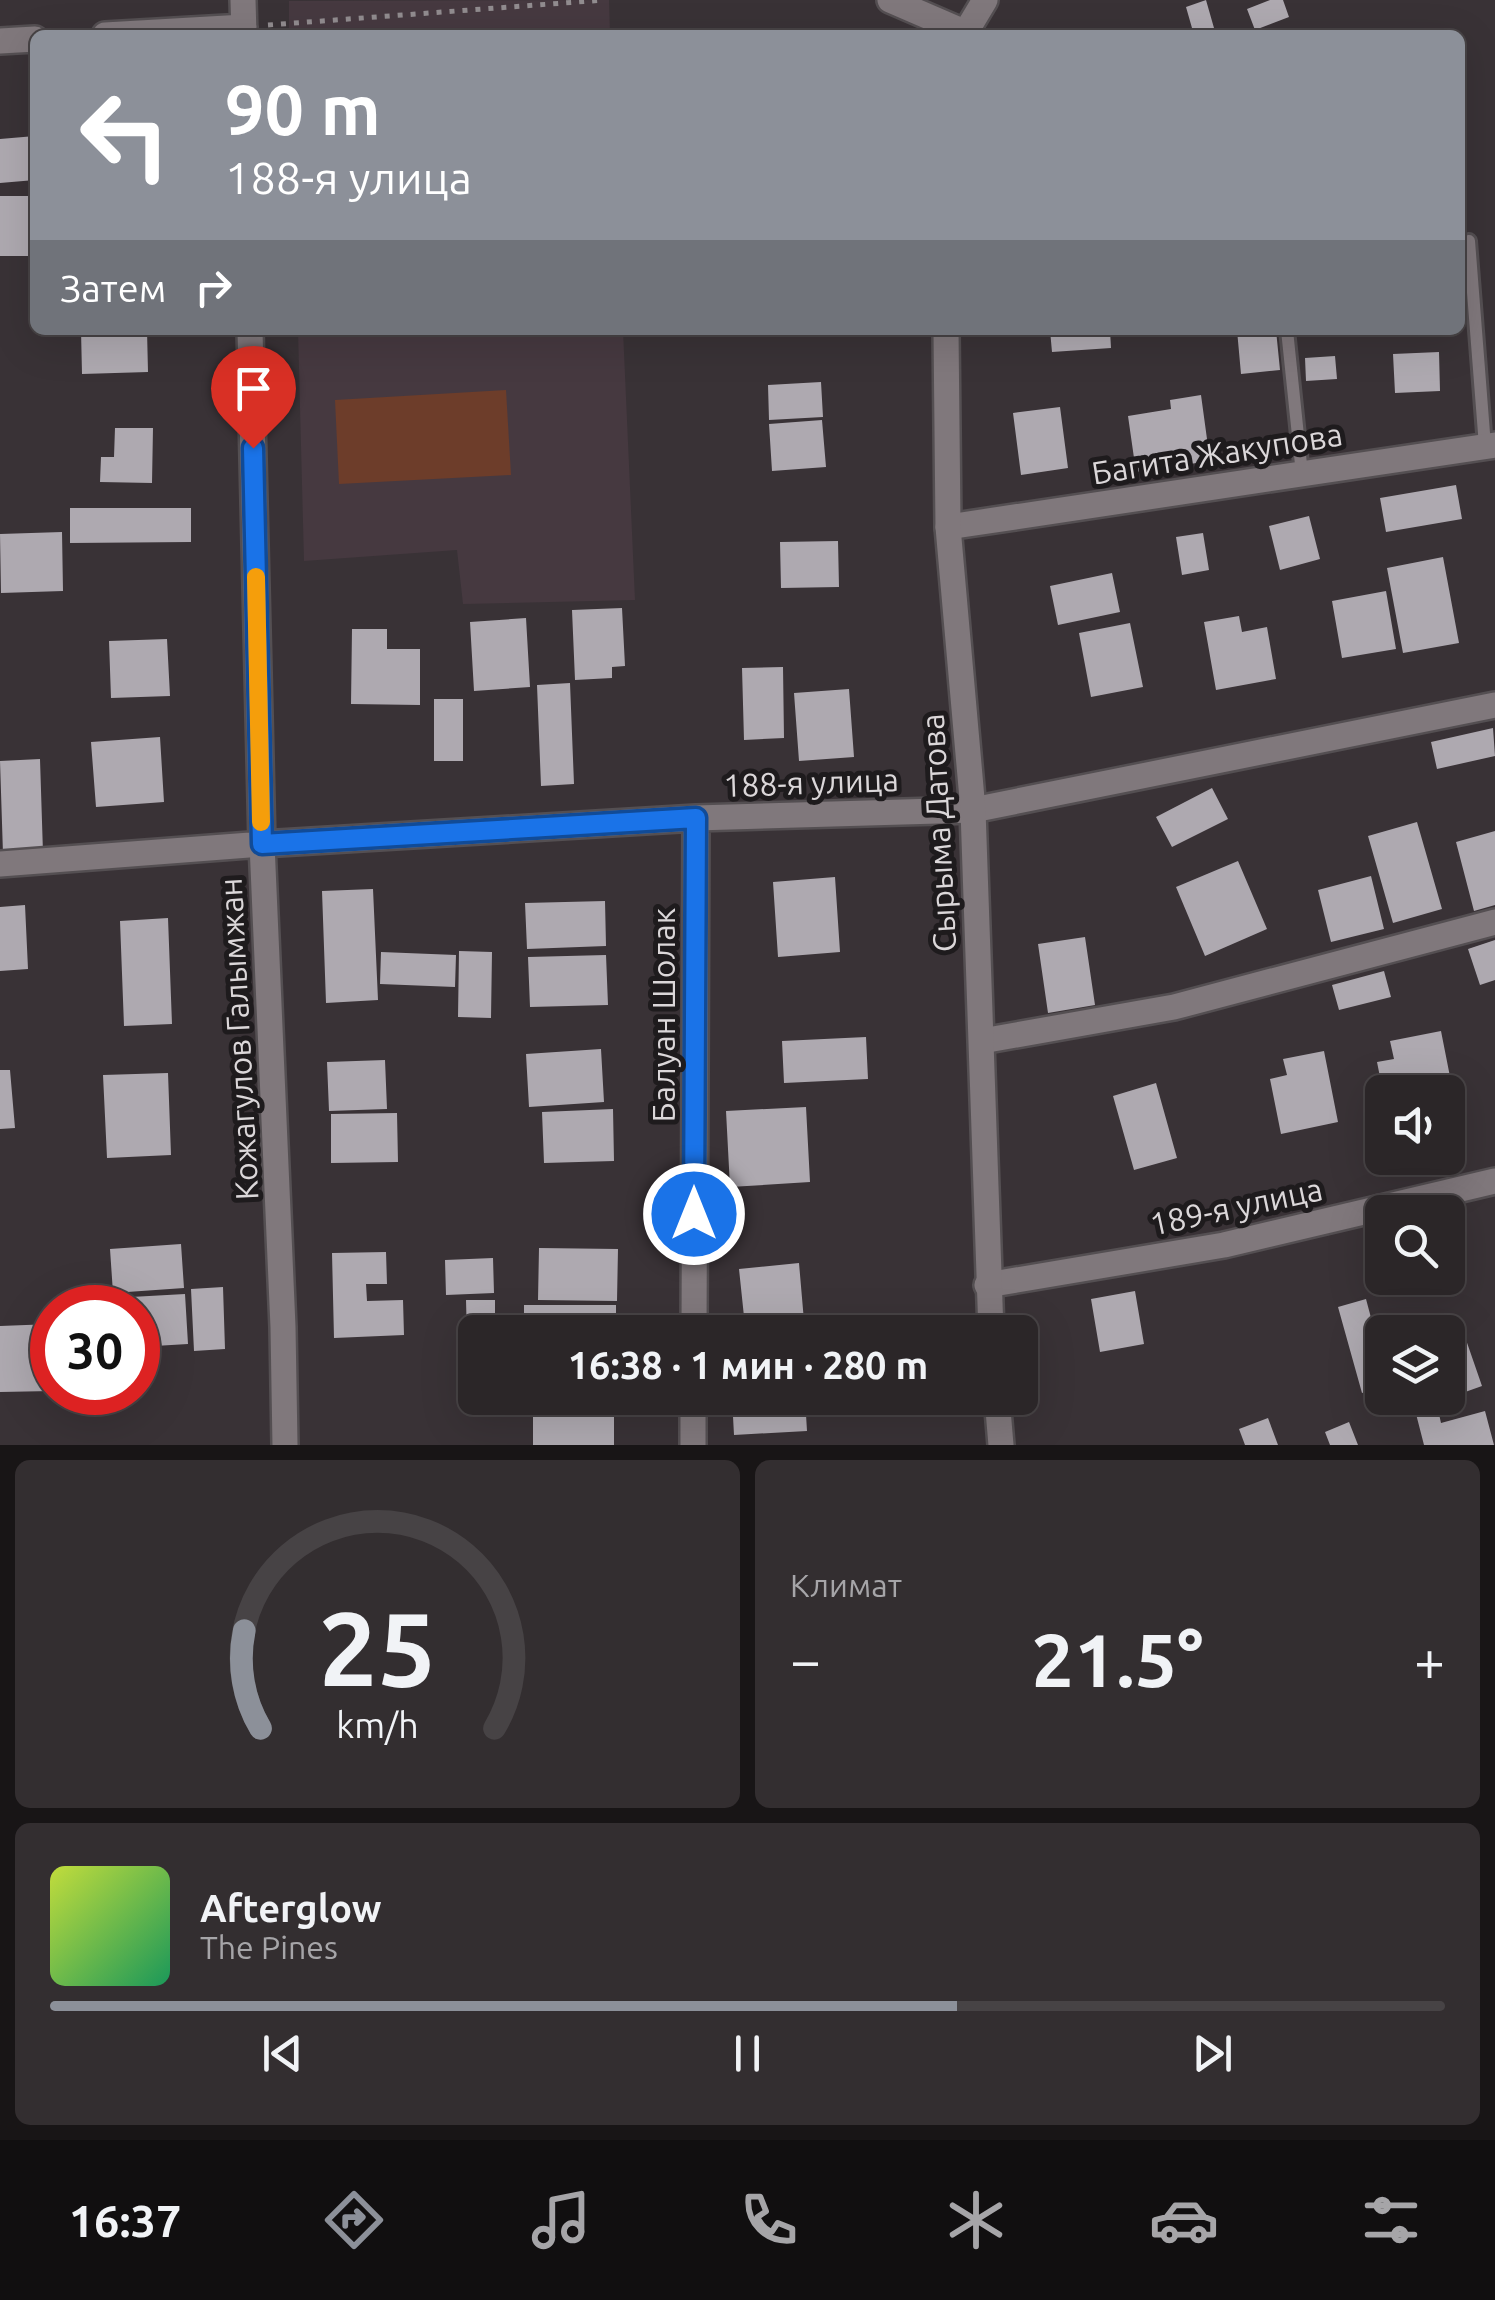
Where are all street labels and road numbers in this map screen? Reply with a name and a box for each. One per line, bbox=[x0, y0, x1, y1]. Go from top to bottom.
street label: Багита Жакупова bbox=[1089, 415, 1345, 491]
street label: Сырыма Датова bbox=[914, 713, 962, 953]
street label: 188-я улица bbox=[723, 761, 899, 803]
street label: Кожагулов Галымжан bbox=[212, 877, 264, 1201]
street label: Балуан Шолак bbox=[645, 908, 681, 1122]
street label: 189-я улица bbox=[1146, 1170, 1326, 1242]

